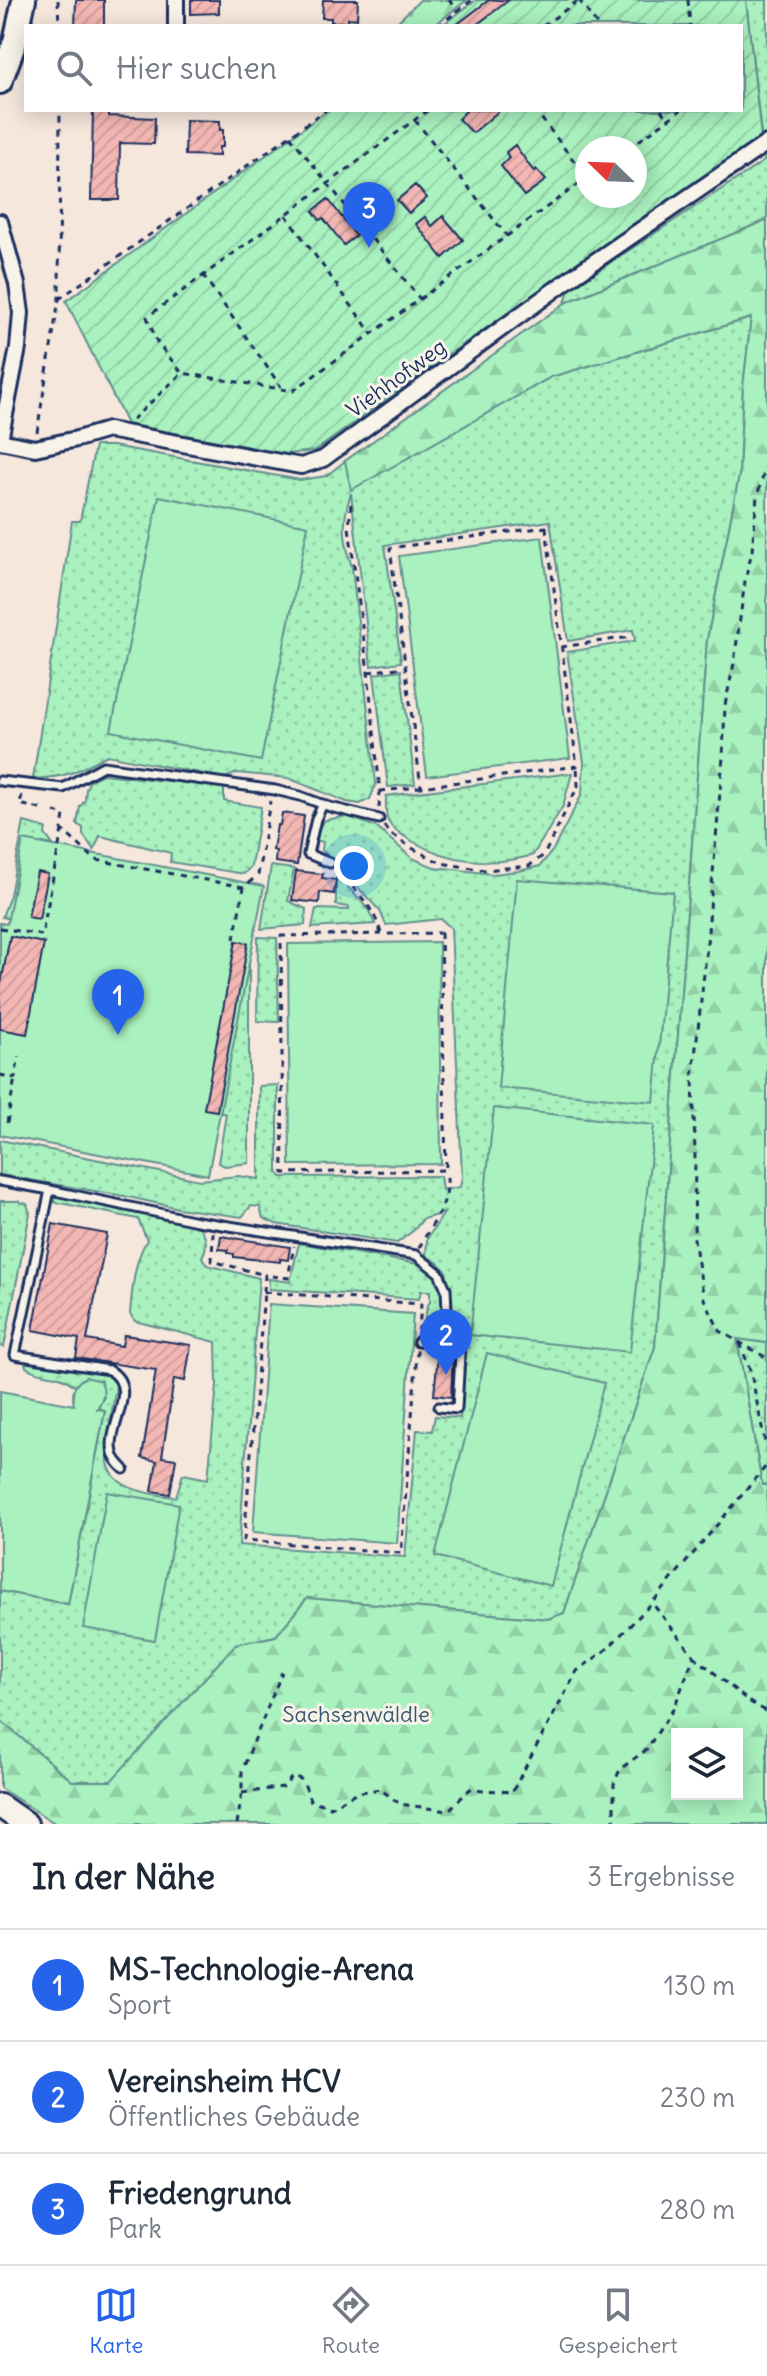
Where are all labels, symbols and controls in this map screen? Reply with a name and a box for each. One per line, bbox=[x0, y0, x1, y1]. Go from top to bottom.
search box bbox=[24, 24, 743, 112]
icon: search bbox=[52, 46, 96, 90]
text: Hier suchen bbox=[116, 49, 277, 87]
north arrow bbox=[575, 136, 647, 208]
pin: 3 bbox=[343, 182, 395, 248]
street label: Viehhofweg bbox=[341, 332, 451, 424]
your location bbox=[334, 846, 374, 886]
pin: 1 bbox=[92, 969, 144, 1035]
pin: 2 bbox=[420, 1309, 472, 1375]
park label: Sachsenwäldle bbox=[282, 1700, 430, 1728]
map controls bbox=[671, 1728, 743, 1800]
button: layers bbox=[671, 1728, 743, 1800]
text: In der Nähe bbox=[32, 1855, 215, 1898]
text: 3 Ergebnisse bbox=[587, 1860, 735, 1893]
text: MS-Technologie-Arena bbox=[108, 1950, 414, 1988]
text: 1 bbox=[53, 1969, 63, 2002]
text: 130 m bbox=[664, 1969, 735, 2002]
text: Sport bbox=[108, 1988, 171, 2021]
text: Vereinsheim HCV bbox=[108, 2062, 341, 2100]
text: 2 bbox=[51, 2081, 65, 2114]
text: 230 m bbox=[660, 2081, 735, 2114]
text: Öffentliches Gebäude bbox=[108, 2100, 360, 2133]
text: Friedengrund bbox=[108, 2174, 291, 2212]
text: 3 bbox=[51, 2193, 65, 2226]
text: 280 m bbox=[660, 2193, 735, 2226]
text: Park bbox=[108, 2212, 162, 2245]
tab: Karte bbox=[89, 2283, 143, 2359]
tab: Route bbox=[322, 2283, 380, 2359]
tab: Gespeichert bbox=[558, 2283, 678, 2359]

